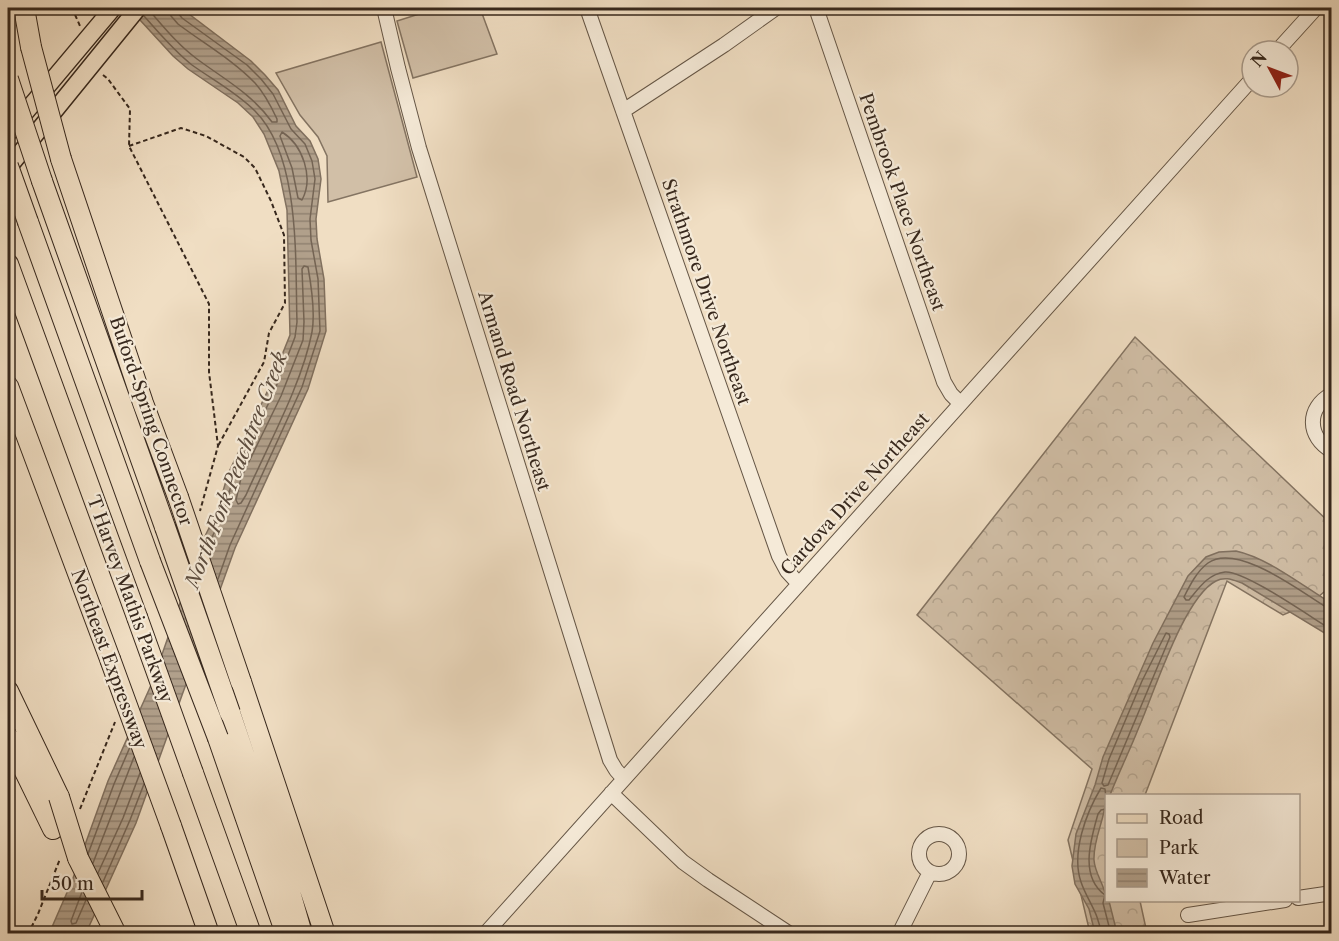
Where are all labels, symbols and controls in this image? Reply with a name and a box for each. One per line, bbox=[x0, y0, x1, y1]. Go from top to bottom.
north arrow bbox=[1240, 39, 1300, 99]
text: N bbox=[1247, 47, 1271, 71]
street label: Pembrook Place Northeast bbox=[854, 90, 950, 314]
street label: Strathmore Drive Northeast bbox=[657, 176, 755, 409]
street label: Armand Road Northeast bbox=[473, 287, 555, 494]
street label: Buford-Spring Connector bbox=[105, 313, 197, 529]
water label: North Fork Peachtree Creek bbox=[179, 348, 292, 594]
street label: Cardova Drive Northeast bbox=[776, 408, 934, 580]
street label: T Harvey Mathis Parkway bbox=[82, 492, 178, 706]
street label: Northeast Expressway bbox=[66, 566, 152, 753]
legend bbox=[1105, 794, 1300, 902]
text: Road bbox=[1159, 807, 1204, 829]
text: Park bbox=[1159, 837, 1200, 859]
scale bar bbox=[42, 863, 142, 901]
text: Water bbox=[1158, 867, 1211, 889]
text: 50 m bbox=[51, 873, 94, 895]

